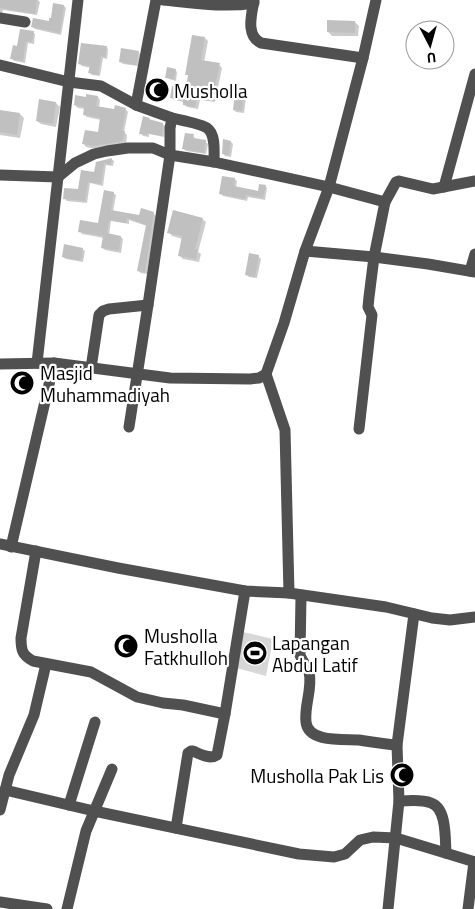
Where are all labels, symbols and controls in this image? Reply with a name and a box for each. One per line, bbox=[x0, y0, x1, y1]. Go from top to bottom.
north arrow bbox=[405, 20, 455, 70]
text: U bbox=[426, 48, 437, 69]
place label: Musholla bbox=[174, 76, 248, 105]
mosque icon: Musholla bbox=[144, 77, 170, 103]
place label: Masjid Muhammadiyah bbox=[40, 358, 170, 409]
mosque icon: Masjid Muhammadiyah bbox=[9, 370, 35, 396]
place label: Musholla Fatkhulloh bbox=[144, 621, 228, 672]
place label: Lapangan Abdul Latif bbox=[272, 628, 358, 679]
mosque icon: Musholla Fatkhulloh bbox=[113, 633, 139, 659]
sports icon: Lapangan Abdul Latif bbox=[242, 640, 268, 666]
place label: Musholla Pak Lis bbox=[250, 761, 384, 790]
mosque icon: Musholla Pak Lis bbox=[389, 762, 415, 788]

